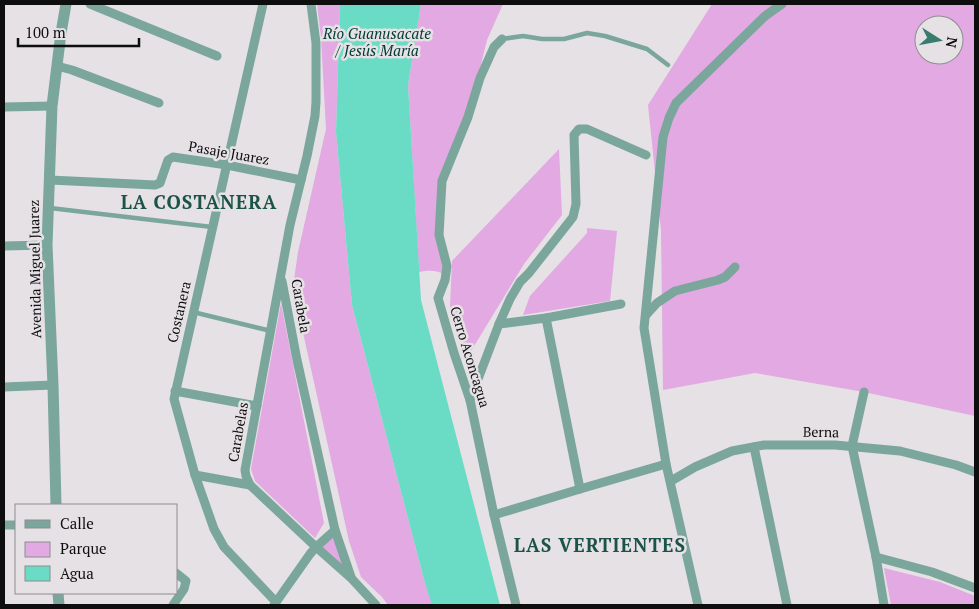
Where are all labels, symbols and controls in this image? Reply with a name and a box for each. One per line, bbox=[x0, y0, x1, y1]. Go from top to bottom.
scale bar bbox=[18, 15, 139, 47]
north arrow bbox=[914, 15, 964, 65]
text: 100 m bbox=[25, 22, 66, 42]
water label: Río Guanusacate / Jesús María bbox=[322, 23, 431, 60]
text: N bbox=[942, 36, 963, 50]
street label: Pasaje Juarez bbox=[187, 136, 271, 169]
district label: LA COSTANERA bbox=[121, 189, 277, 214]
street label: Avenida Miguel Juarez bbox=[24, 199, 45, 338]
street label: Carabela bbox=[287, 277, 316, 334]
street label: Costanera bbox=[162, 279, 195, 345]
street label: Cerro Aconcagua bbox=[446, 304, 495, 410]
street label: Carabelas bbox=[223, 400, 252, 463]
street label: Berna bbox=[803, 422, 839, 441]
legend bbox=[15, 504, 178, 594]
text: Calle bbox=[60, 513, 94, 533]
district label: LAS VERTIENTES bbox=[514, 532, 686, 557]
text: Parque bbox=[60, 538, 107, 558]
text: Agua bbox=[60, 563, 94, 583]

